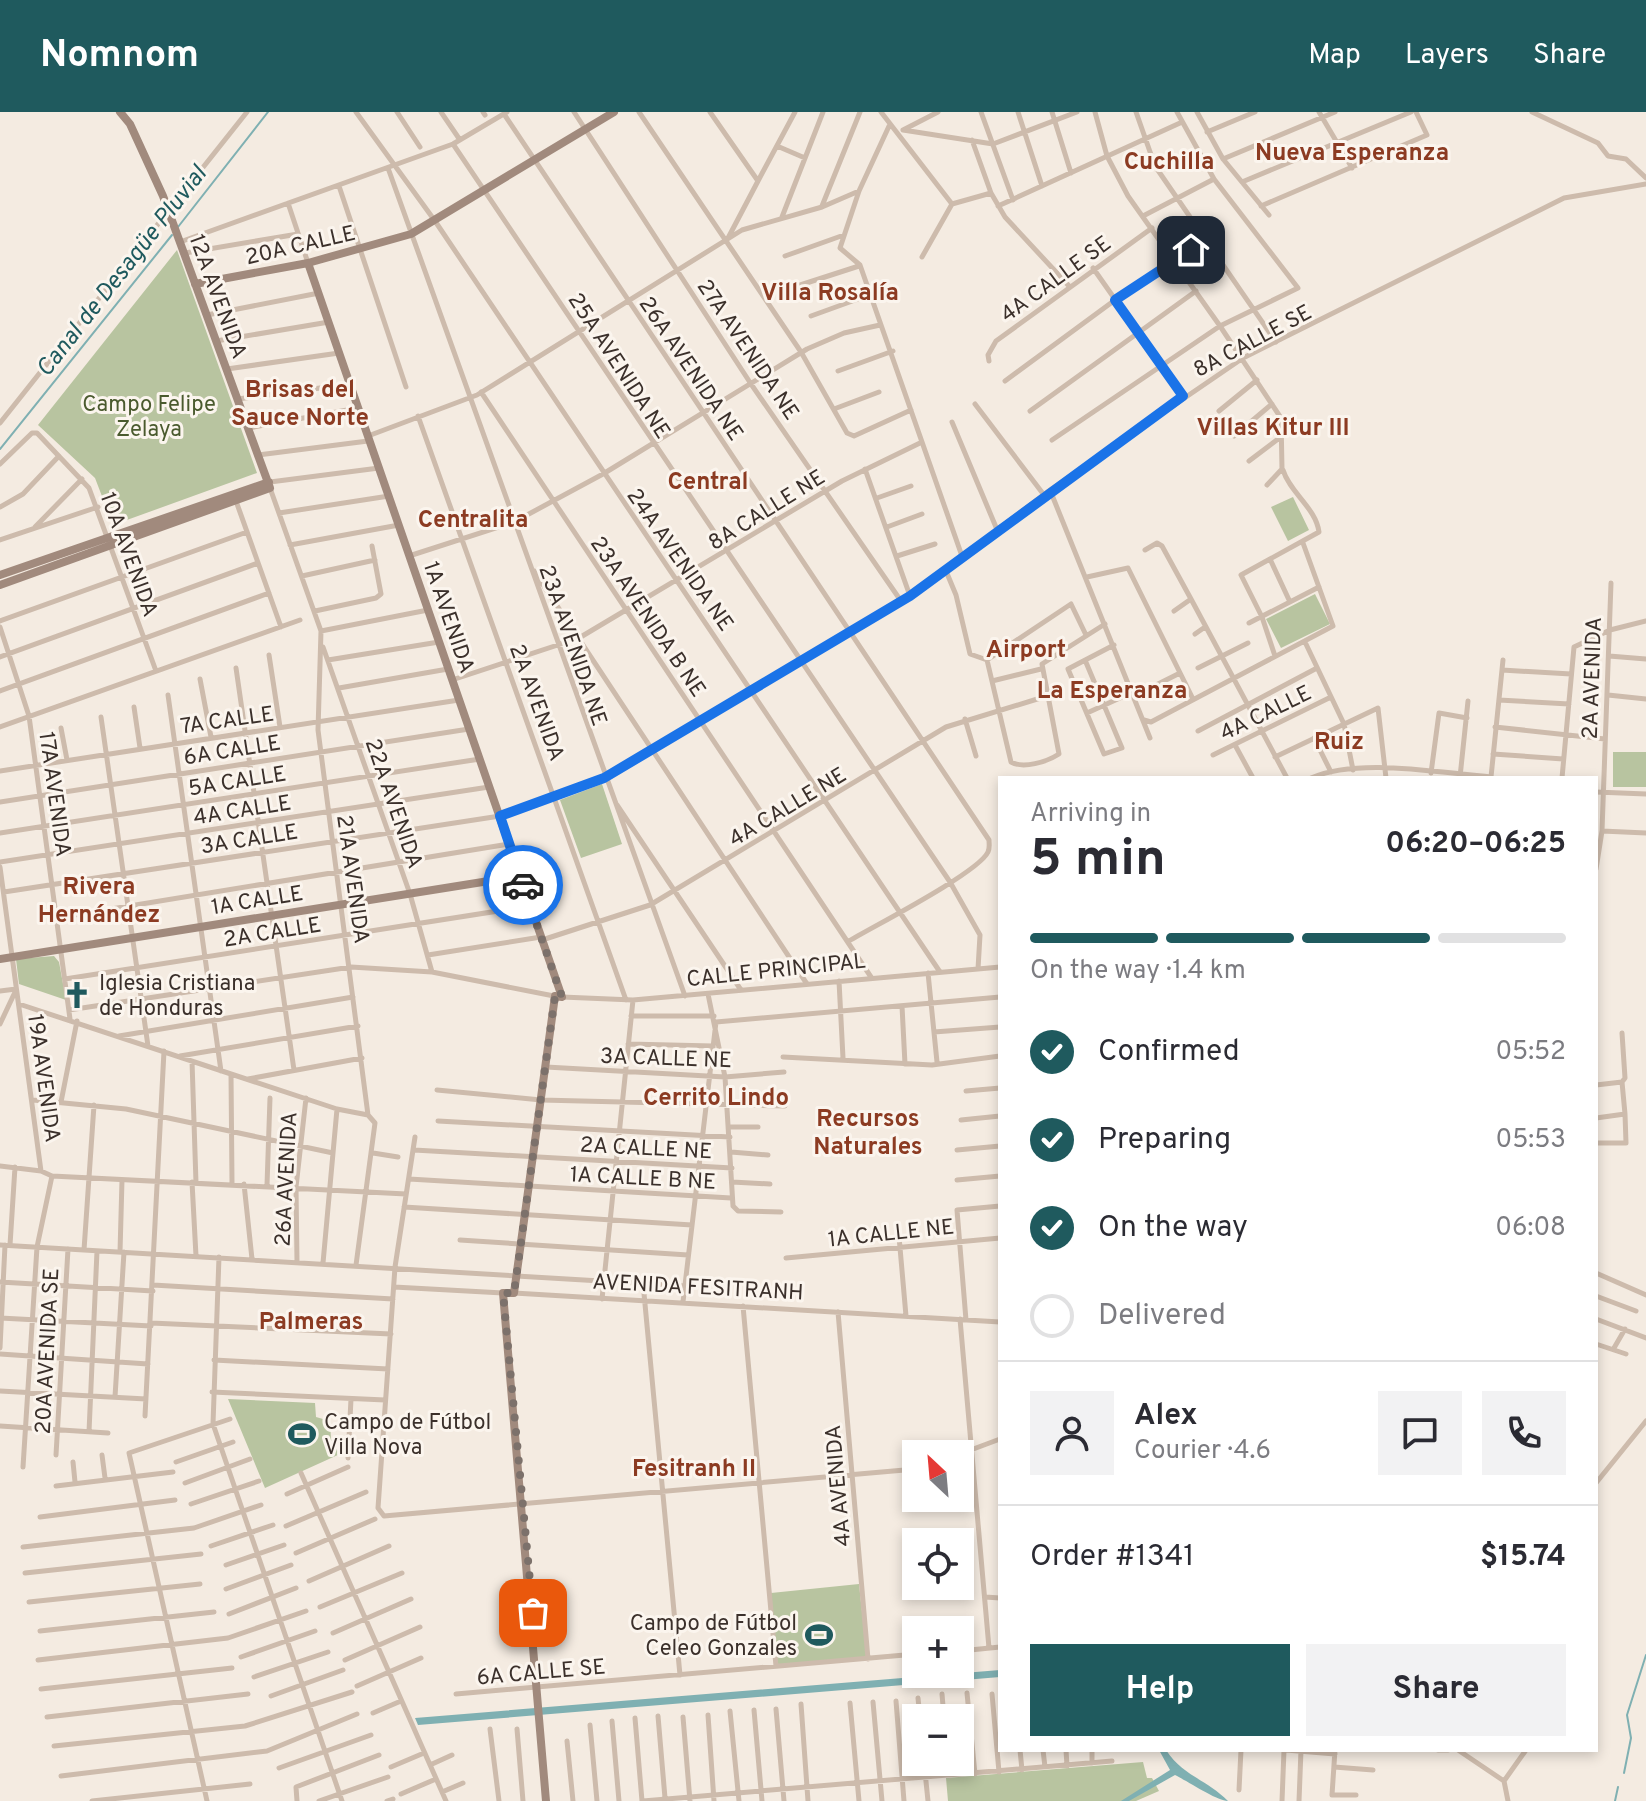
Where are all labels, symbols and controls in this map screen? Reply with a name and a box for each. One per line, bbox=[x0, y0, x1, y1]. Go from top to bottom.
text: Nomnom bbox=[40, 32, 199, 81]
text: Map bbox=[1308, 38, 1361, 74]
text: Layers bbox=[1405, 38, 1489, 74]
text: Share bbox=[1533, 38, 1606, 74]
district label: Nueva Esperanza bbox=[1255, 139, 1449, 169]
district label: Cuchilla bbox=[1124, 148, 1214, 178]
water label: Canal de Desagüe Pluvial bbox=[31, 159, 215, 384]
pin bbox=[1157, 216, 1225, 284]
street label: 20A CALLE bbox=[243, 221, 358, 272]
icon: home bbox=[1169, 228, 1213, 272]
street label: 12A AVENIDA bbox=[182, 231, 252, 363]
street label: 4A CALLE SE bbox=[996, 231, 1117, 329]
street label: 27A AVENIDA NE bbox=[690, 275, 804, 426]
district label: Villa Rosalía bbox=[761, 279, 899, 309]
street label: 25A AVENIDA NE bbox=[561, 288, 675, 444]
street label: 26A AVENIDA NE bbox=[632, 292, 748, 447]
street label: 8A CALLE SE bbox=[1189, 300, 1317, 385]
district label: Brisas del Sauce Norte bbox=[231, 376, 369, 434]
park label: Campo Felipe Zelaya bbox=[82, 392, 216, 444]
district label: Villas Kitur III bbox=[1196, 414, 1350, 444]
street label: 8A CALLE NE bbox=[704, 465, 831, 558]
district label: Central bbox=[667, 468, 749, 498]
street label: 24A AVENIDA NE bbox=[620, 484, 738, 637]
street label: 10A AVENIDA bbox=[93, 489, 163, 621]
district label: Centralita bbox=[418, 506, 528, 536]
street label: 23A AVENIDA B NE bbox=[583, 532, 711, 703]
street label: 1A AVENIDA bbox=[416, 558, 479, 677]
street label: 23A AVENIDA NE bbox=[531, 562, 612, 730]
street label: 2A AVENIDA bbox=[1578, 617, 1609, 740]
district label: Airport bbox=[986, 636, 1066, 666]
street label: 2A AVENIDA bbox=[502, 641, 569, 765]
district label: La Esperanza bbox=[1037, 677, 1187, 707]
street label: 4A CALLE bbox=[1216, 681, 1316, 748]
street label: 7A CALLE bbox=[179, 702, 276, 741]
district label: Ruiz bbox=[1314, 728, 1364, 758]
street label: 17A AVENIDA bbox=[31, 730, 76, 859]
street label: 6A CALLE bbox=[182, 730, 283, 772]
street label: 22A AVENIDA bbox=[358, 735, 427, 872]
street label: 5A CALLE bbox=[187, 761, 288, 804]
street label: 4A CALLE NE bbox=[725, 762, 852, 854]
street label: 4A CALLE bbox=[192, 790, 293, 833]
text: Arriving in bbox=[1030, 798, 1151, 831]
street label: 21A AVENIDA bbox=[329, 813, 374, 946]
street label: 3A CALLE bbox=[199, 819, 300, 861]
text: 06:20–06:25 bbox=[1385, 826, 1566, 863]
text: 5 min bbox=[1030, 828, 1166, 894]
courier bbox=[483, 845, 563, 925]
icon: car bbox=[501, 863, 545, 907]
district label: Rivera Hernández bbox=[38, 873, 160, 931]
street label: 1A CALLE bbox=[209, 881, 305, 922]
street label: 2A CALLE bbox=[222, 912, 323, 955]
street label: CALLE PRINCIPAL bbox=[685, 949, 867, 994]
text: On the way · 1.4 km bbox=[1030, 955, 1246, 988]
place label: Iglesia Cristiana de Honduras bbox=[99, 971, 255, 1023]
church icon: Iglesia Cristiana de Honduras bbox=[62, 980, 92, 1010]
street label: 19A AVENIDA bbox=[20, 1012, 65, 1144]
icon: check bbox=[1030, 1030, 1074, 1074]
text: Confirmed bbox=[1098, 1034, 1240, 1071]
text: 05:52 bbox=[1495, 1036, 1566, 1069]
street label: 3A CALLE NE bbox=[599, 1044, 732, 1075]
district label: Cerrito Lindo bbox=[643, 1084, 789, 1114]
district label: Recursos Naturales bbox=[813, 1105, 923, 1163]
street label: 26A AVENIDA bbox=[270, 1111, 305, 1247]
icon: check bbox=[1030, 1118, 1074, 1162]
text: Preparing bbox=[1098, 1122, 1231, 1159]
text: 05:53 bbox=[1496, 1124, 1566, 1157]
street label: 2A CALLE NE bbox=[579, 1133, 713, 1166]
street label: 1A CALLE B NE bbox=[569, 1162, 717, 1197]
icon: check bbox=[1030, 1206, 1074, 1250]
text: On the way bbox=[1098, 1210, 1248, 1247]
text: 06:08 bbox=[1495, 1212, 1566, 1245]
street label: 1A CALLE NE bbox=[827, 1214, 956, 1255]
street label: 20A AVENIDA SE bbox=[31, 1267, 66, 1435]
street label: AVENIDA FESITRANH bbox=[591, 1269, 804, 1308]
text: Delivered bbox=[1098, 1298, 1226, 1335]
district label: Palmeras bbox=[259, 1308, 363, 1338]
button: person bbox=[1030, 1391, 1114, 1475]
button: chat bbox=[1378, 1391, 1462, 1475]
button: phone bbox=[1482, 1391, 1566, 1475]
text: Alex bbox=[1134, 1398, 1198, 1435]
place label: Campo de Fútbol Villa Nova bbox=[324, 1410, 491, 1462]
sports icon: Campo de Fútbol Villa Nova bbox=[287, 1419, 317, 1449]
street label: 4A AVENIDA bbox=[821, 1424, 858, 1548]
text: Courier · 4.6 bbox=[1134, 1435, 1271, 1468]
north arrow bbox=[902, 1440, 974, 1512]
map controls bbox=[902, 1440, 974, 1776]
district label: Fesitranh II bbox=[632, 1455, 756, 1485]
button: locate bbox=[902, 1528, 974, 1600]
text: Order #1341 bbox=[1030, 1539, 1195, 1576]
text: $15.74 bbox=[1480, 1539, 1566, 1576]
pin bbox=[499, 1579, 567, 1647]
icon: bag bbox=[511, 1591, 555, 1635]
place label: Campo de Fútbol Celeo Gonzales bbox=[630, 1611, 797, 1663]
button: + bbox=[902, 1616, 974, 1688]
sports icon: Campo de Fútbol Celeo Gonzales bbox=[804, 1620, 834, 1650]
button: Help bbox=[1030, 1644, 1290, 1736]
button: Share bbox=[1306, 1644, 1566, 1736]
street label: 6A CALLE SE bbox=[476, 1654, 607, 1693]
button: − bbox=[902, 1704, 974, 1776]

